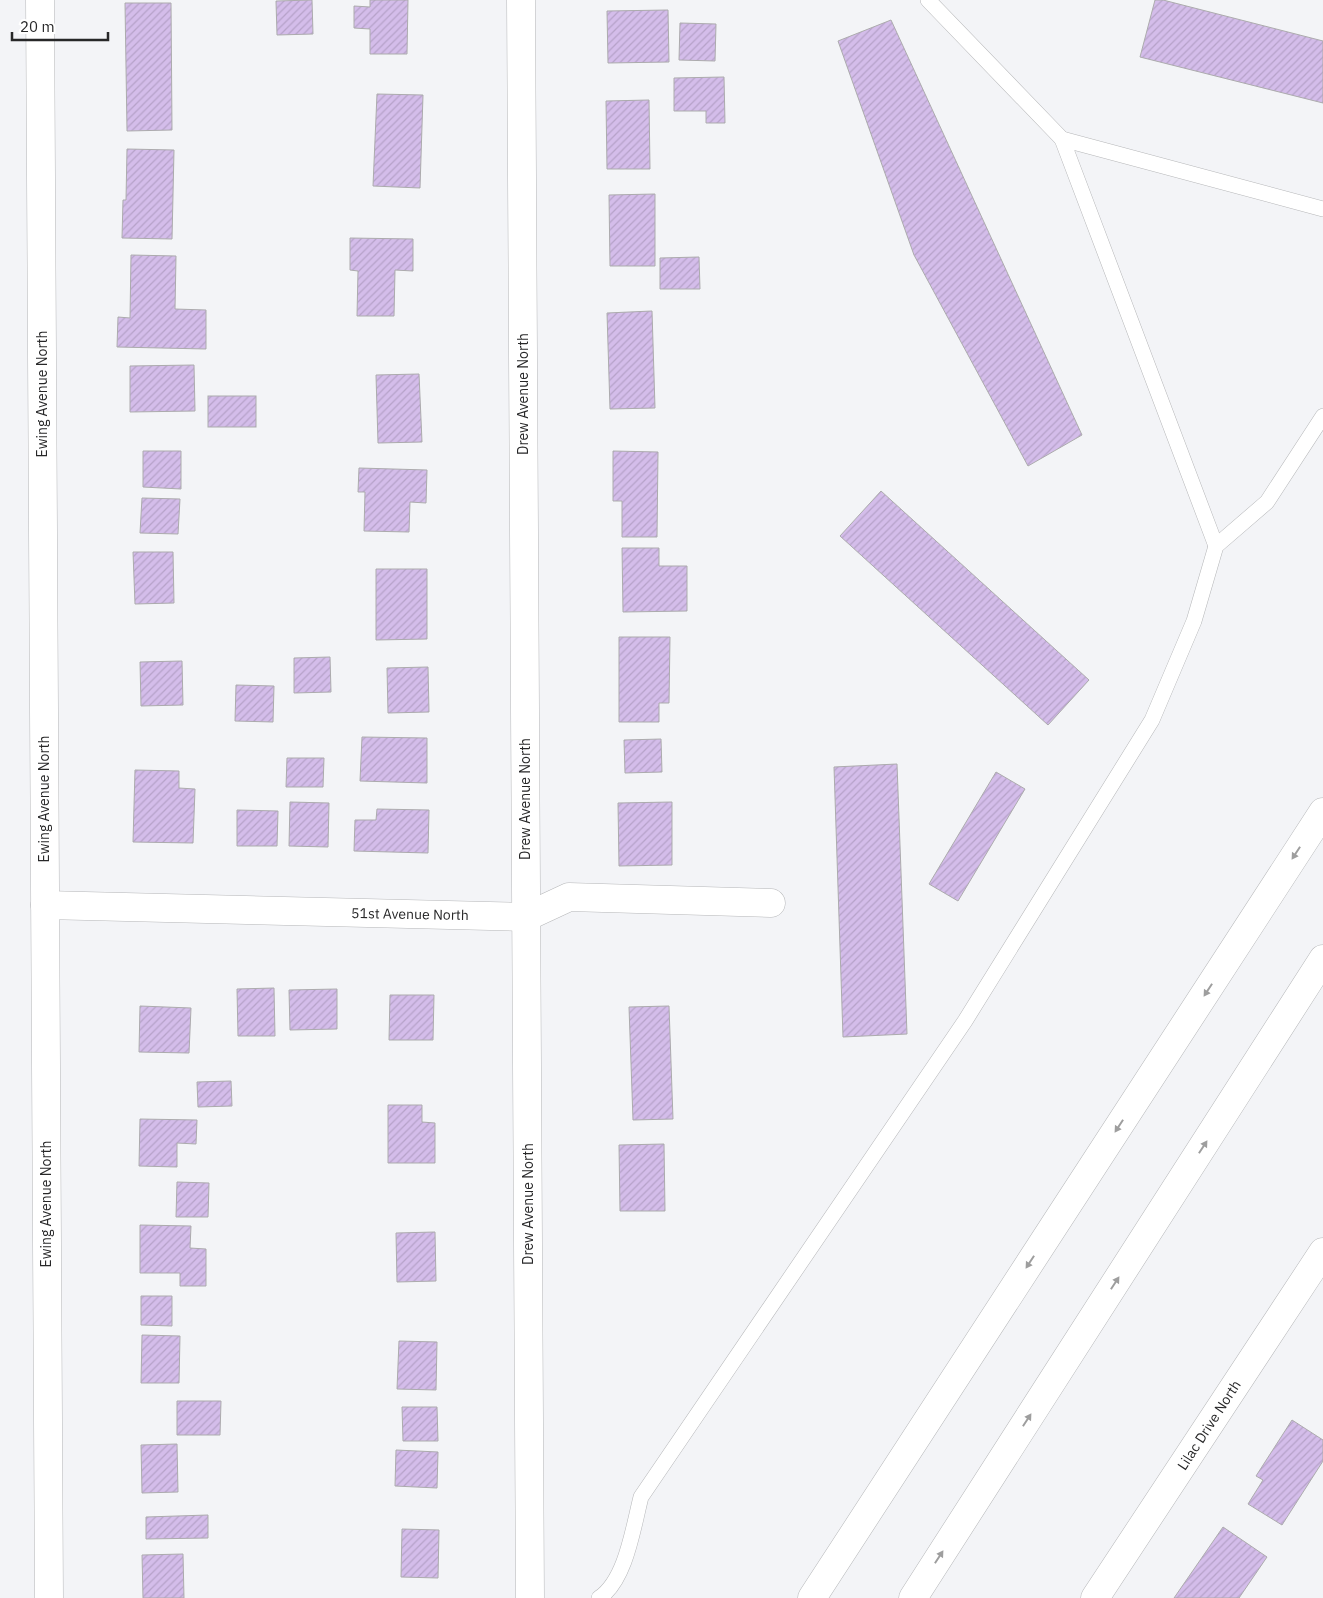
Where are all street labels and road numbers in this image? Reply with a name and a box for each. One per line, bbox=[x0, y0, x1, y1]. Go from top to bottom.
street label: Ewing Avenue North bbox=[33, 331, 51, 457]
street label: Drew Avenue North bbox=[514, 333, 532, 455]
street label: Ewing Avenue North bbox=[35, 736, 53, 862]
street label: Drew Avenue North bbox=[516, 738, 534, 860]
street label: 51st Avenue North bbox=[351, 904, 469, 924]
street label: Ewing Avenue North bbox=[37, 1141, 55, 1267]
street label: Drew Avenue North bbox=[519, 1143, 537, 1265]
street label: Lilac Drive North bbox=[1173, 1377, 1245, 1473]

